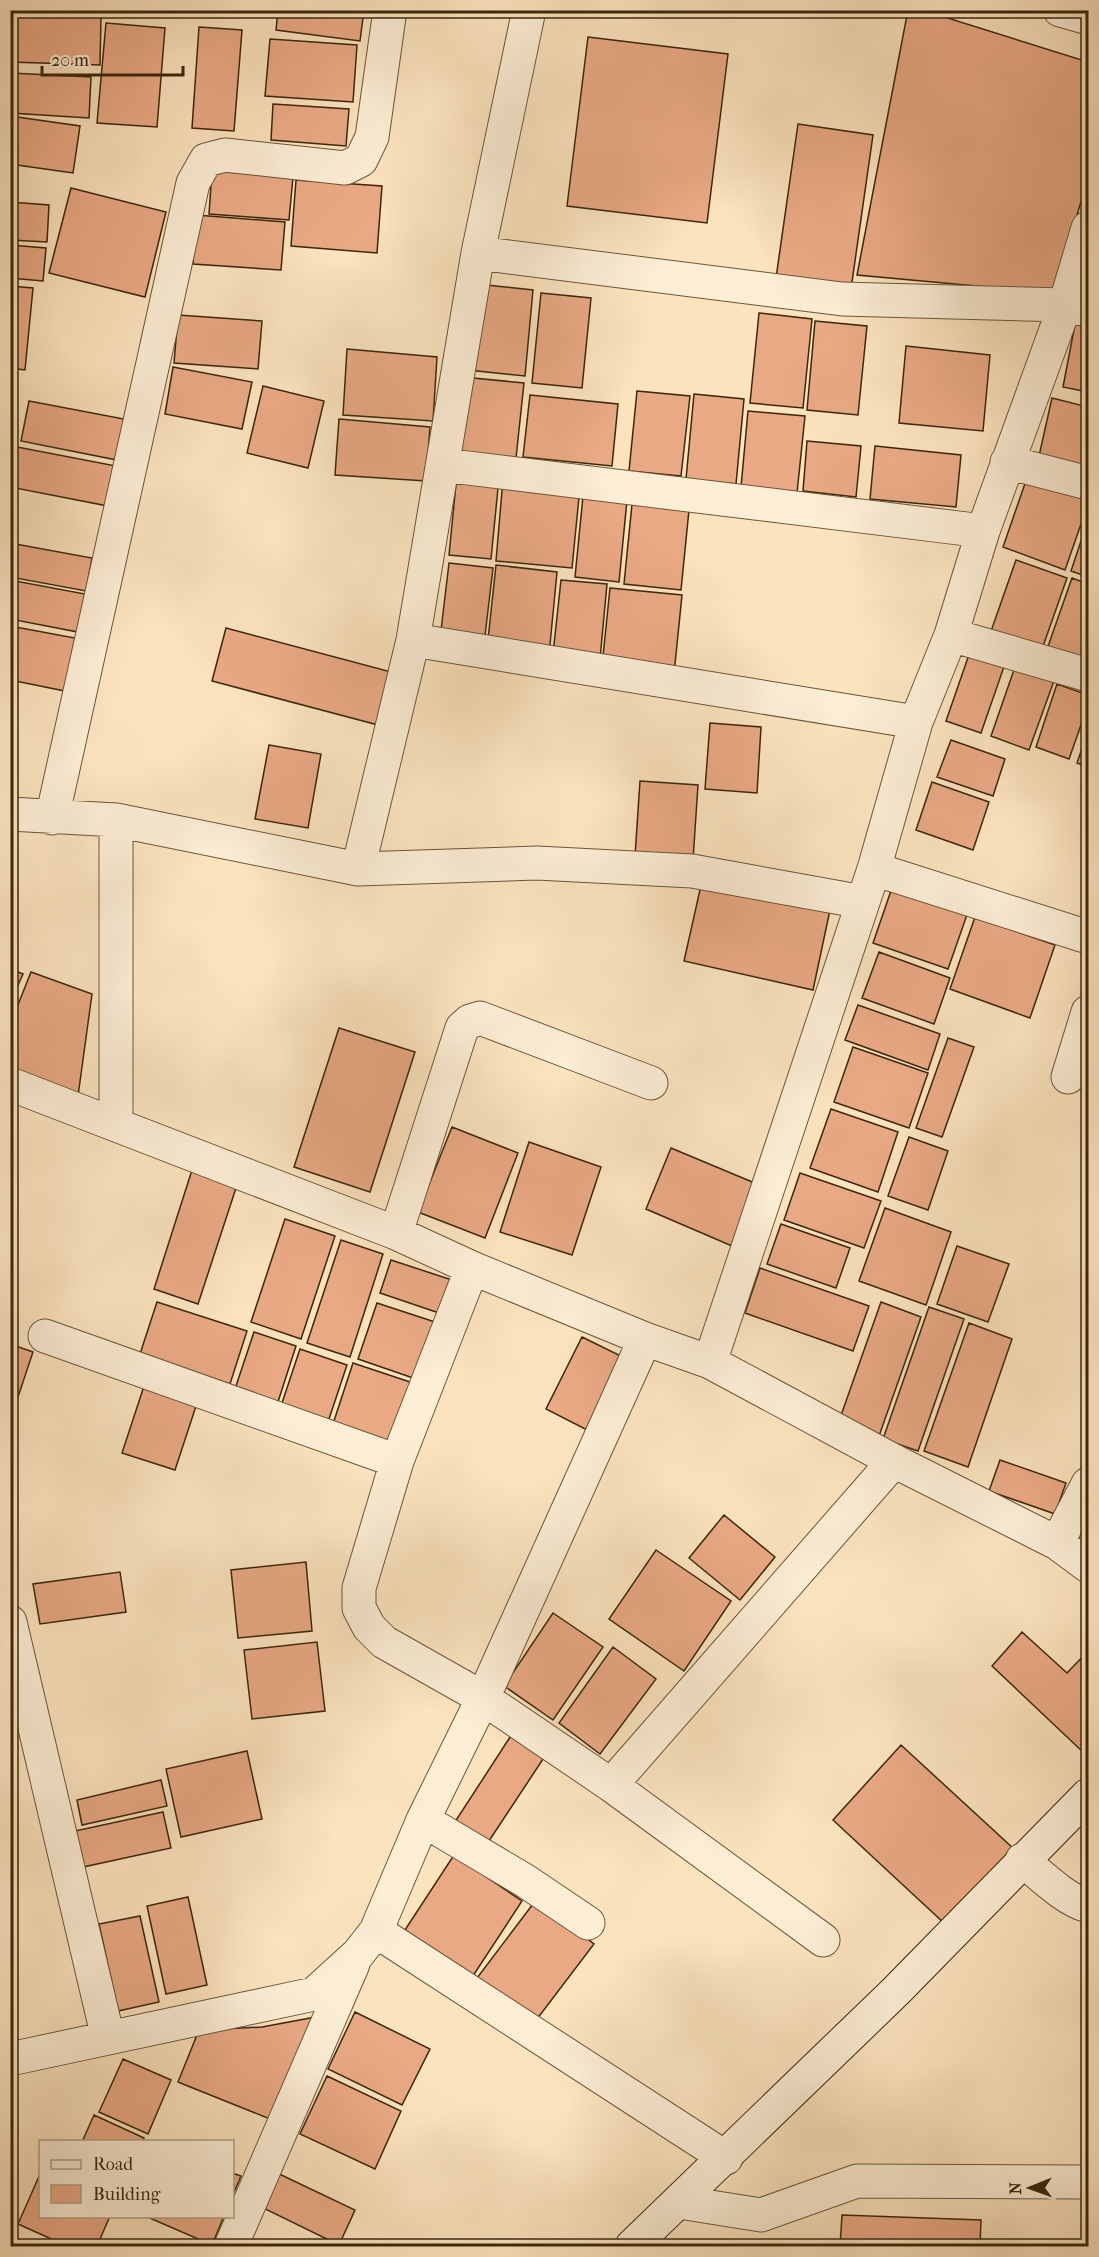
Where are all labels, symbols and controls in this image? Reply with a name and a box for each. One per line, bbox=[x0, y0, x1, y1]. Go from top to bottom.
scale bar bbox=[42, 39, 183, 77]
text: 20 m bbox=[51, 50, 89, 71]
legend bbox=[39, 2140, 234, 2218]
text: Road bbox=[93, 2154, 133, 2175]
north arrow bbox=[1000, 2158, 1060, 2218]
text: N bbox=[1006, 2181, 1025, 2194]
text: Building bbox=[93, 2184, 161, 2205]

